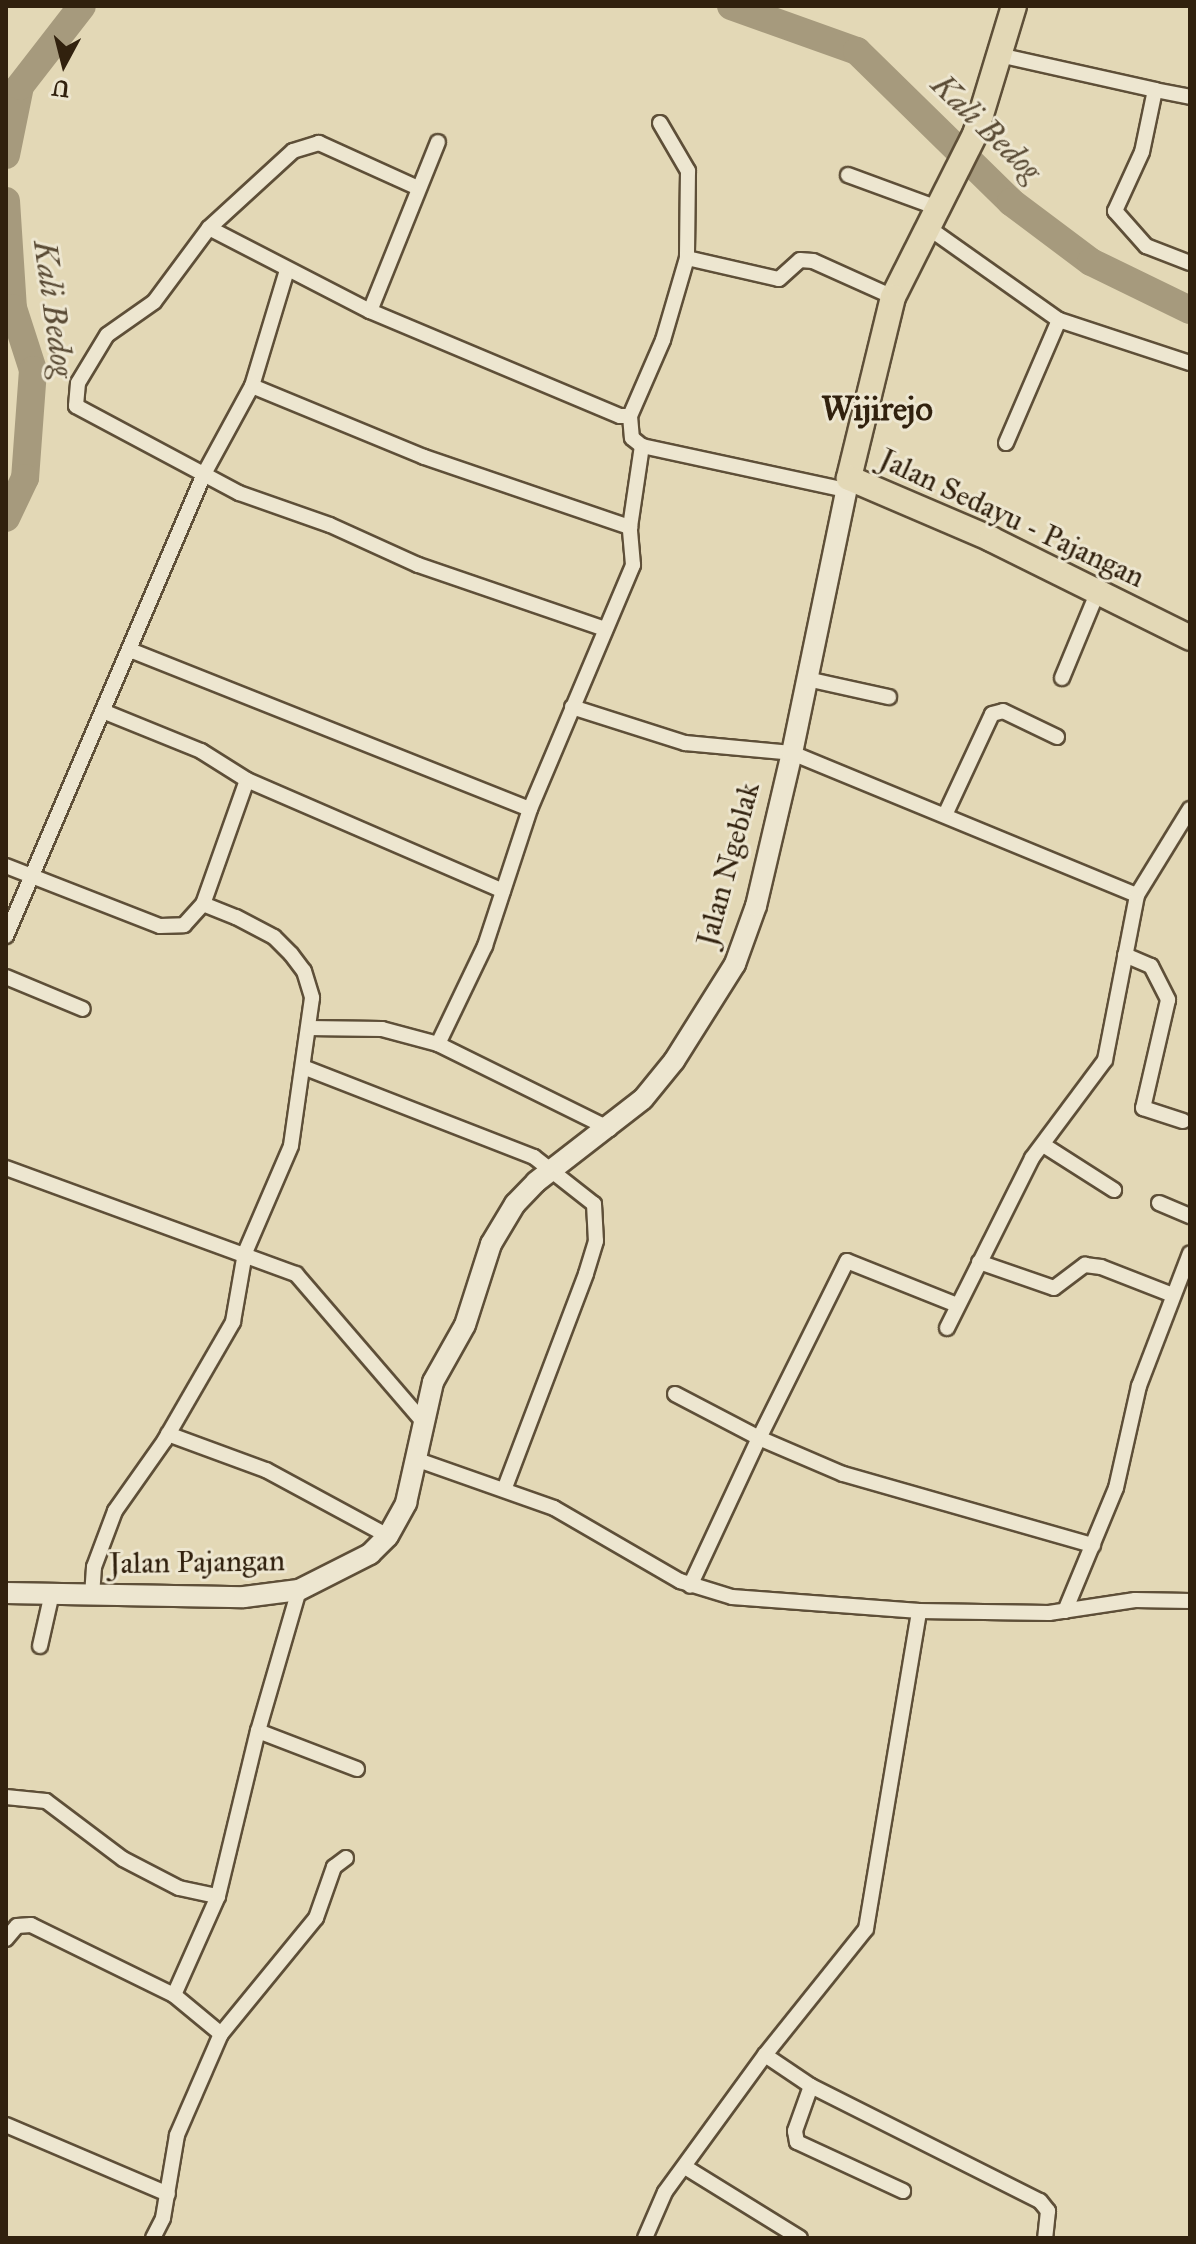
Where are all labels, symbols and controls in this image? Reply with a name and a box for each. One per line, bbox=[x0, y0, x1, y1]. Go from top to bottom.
north arrow bbox=[24, 24, 104, 104]
water label: Kali Bedog bbox=[923, 66, 1049, 190]
text: U bbox=[51, 74, 71, 103]
water label: Kali Bedog bbox=[24, 238, 82, 380]
district label: Wijirejo bbox=[821, 389, 933, 429]
street label: Jalan Sedayu - Pajangan bbox=[874, 441, 1150, 595]
street label: Jalan Ngeblak bbox=[689, 778, 767, 950]
street label: Jalan Pajangan bbox=[109, 1542, 285, 1582]

